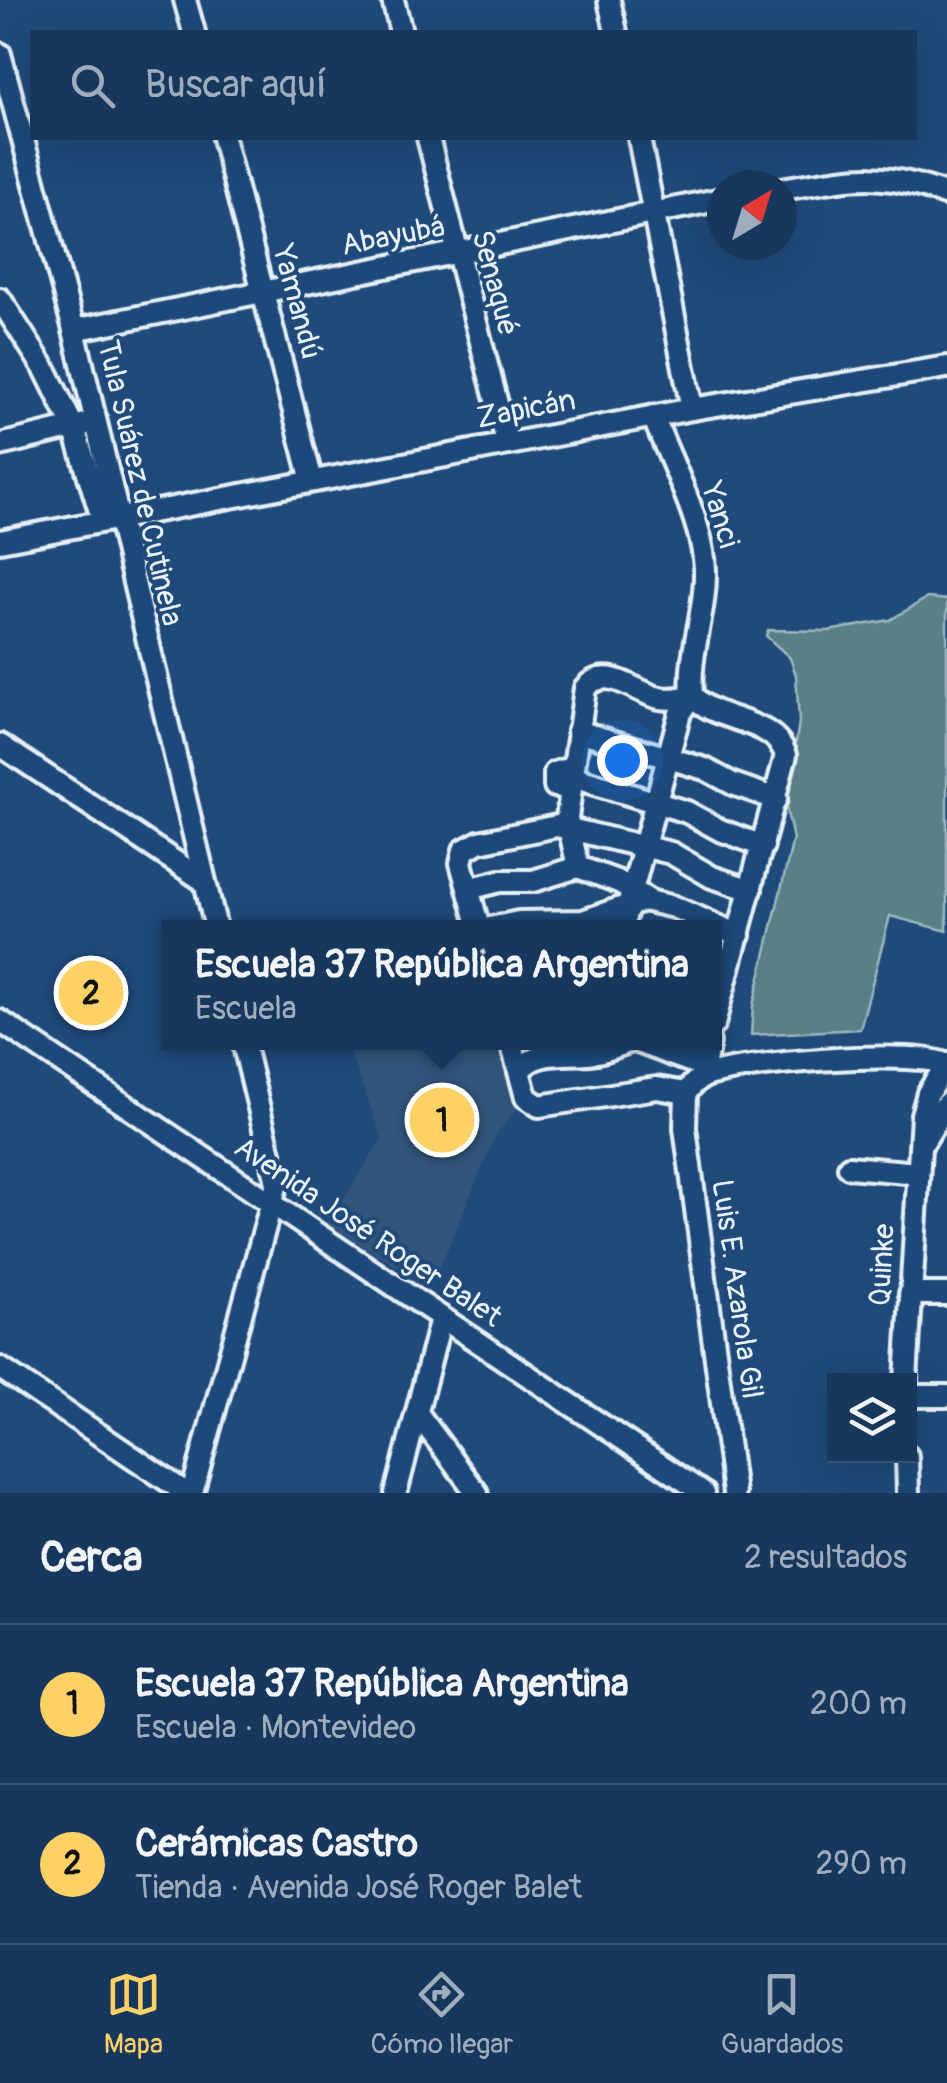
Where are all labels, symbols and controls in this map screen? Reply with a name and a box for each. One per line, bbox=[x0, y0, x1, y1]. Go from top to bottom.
search box bbox=[30, 30, 917, 140]
icon: search bbox=[65, 58, 120, 113]
text: Buscar aquí bbox=[145, 61, 327, 109]
north arrow bbox=[707, 170, 797, 260]
street label: Abayubá bbox=[338, 208, 448, 264]
street label: Senaqué bbox=[463, 226, 527, 340]
street label: Yamandú bbox=[264, 240, 330, 363]
street label: Tula Suárez de Cutinela bbox=[89, 337, 191, 629]
street label: Zapicán bbox=[473, 381, 579, 437]
street label: Yanci bbox=[692, 477, 747, 552]
your location bbox=[597, 735, 648, 786]
popup bbox=[162, 920, 722, 1050]
text: Escuela 37 República Argentina bbox=[195, 941, 689, 989]
pin: 2 bbox=[58, 956, 124, 1030]
text: Escuela bbox=[195, 989, 297, 1029]
pin: 1 bbox=[410, 1082, 474, 1158]
street label: Avenida José Roger Balet bbox=[227, 1129, 510, 1336]
street label: Luis E. Azarola Gil bbox=[703, 1177, 771, 1401]
street label: Quinke bbox=[861, 1223, 903, 1307]
map controls bbox=[827, 1373, 917, 1463]
button: layers bbox=[827, 1373, 917, 1463]
text: Cerca bbox=[40, 1532, 142, 1584]
text: 2 resultados bbox=[744, 1538, 907, 1578]
text: Escuela 37 República Argentina bbox=[135, 1660, 629, 1708]
text: 1 bbox=[66, 1684, 79, 1724]
text: 200 m bbox=[810, 1684, 907, 1724]
text: Escuela · Montevideo bbox=[135, 1708, 416, 1748]
text: Cerámicas Castro bbox=[135, 1820, 418, 1868]
text: 2 bbox=[64, 1844, 81, 1884]
text: 290 m bbox=[815, 1844, 907, 1884]
text: Tienda · Avenida José Roger Balet bbox=[135, 1868, 582, 1908]
tab: Mapa bbox=[104, 1967, 163, 2062]
tab: Cómo llegar bbox=[371, 1967, 513, 2062]
tab: Guardados bbox=[721, 1967, 843, 2062]

